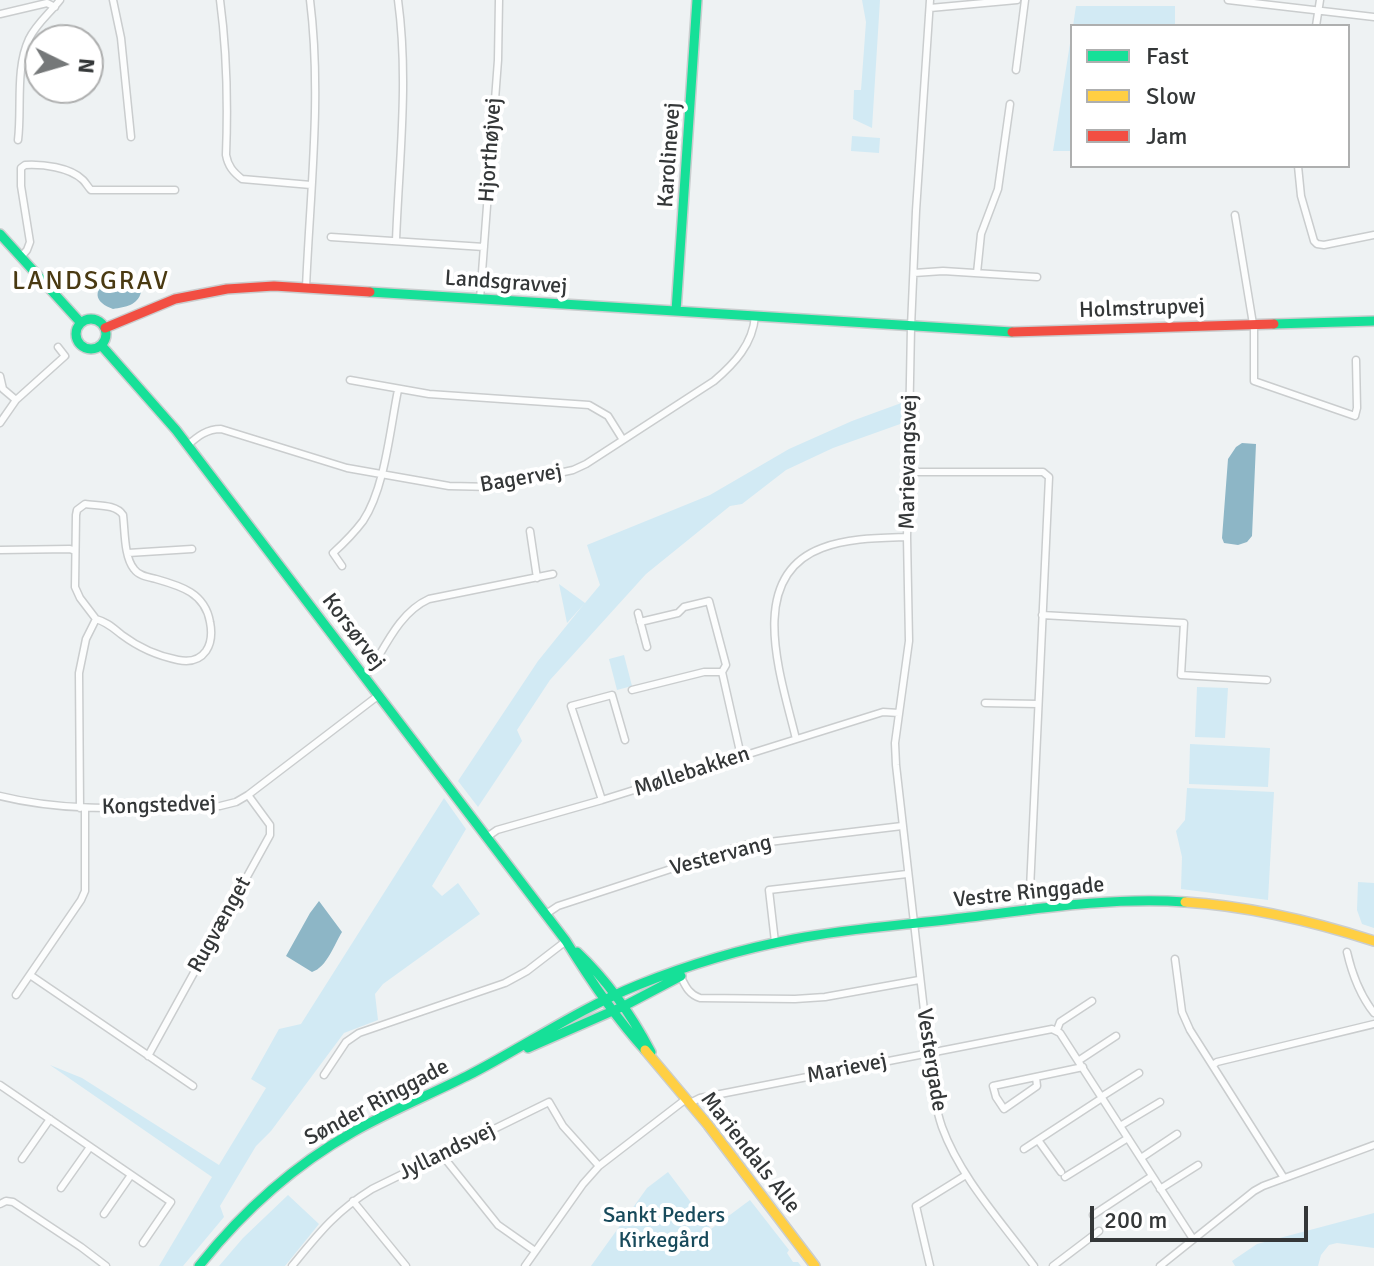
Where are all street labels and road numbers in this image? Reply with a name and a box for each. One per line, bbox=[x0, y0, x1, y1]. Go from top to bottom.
street label: Hjorthøjvej bbox=[474, 97, 508, 203]
street label: Karolinevej bbox=[653, 102, 687, 208]
street label: Landsgravvej bbox=[444, 266, 568, 300]
street label: Holmstrupvej bbox=[1079, 294, 1205, 324]
street label: Marievangsvej bbox=[895, 394, 923, 530]
street label: Bagervej bbox=[478, 459, 564, 499]
street label: Korsørvej bbox=[316, 589, 390, 675]
street label: Møllebakken bbox=[631, 741, 753, 803]
street label: Kongstedvej bbox=[101, 791, 217, 821]
street label: Vestervang bbox=[667, 830, 775, 882]
street label: Rugvænget bbox=[183, 872, 257, 978]
street label: Vestre Ringgade bbox=[952, 872, 1106, 914]
street label: Vestergade bbox=[910, 1007, 952, 1113]
street label: Marievej bbox=[805, 1048, 889, 1090]
street label: Sønder Ringgade bbox=[300, 1054, 454, 1152]
street label: Mariendals Alle bbox=[694, 1087, 806, 1219]
street label: Jyllandsvej bbox=[394, 1117, 500, 1187]

